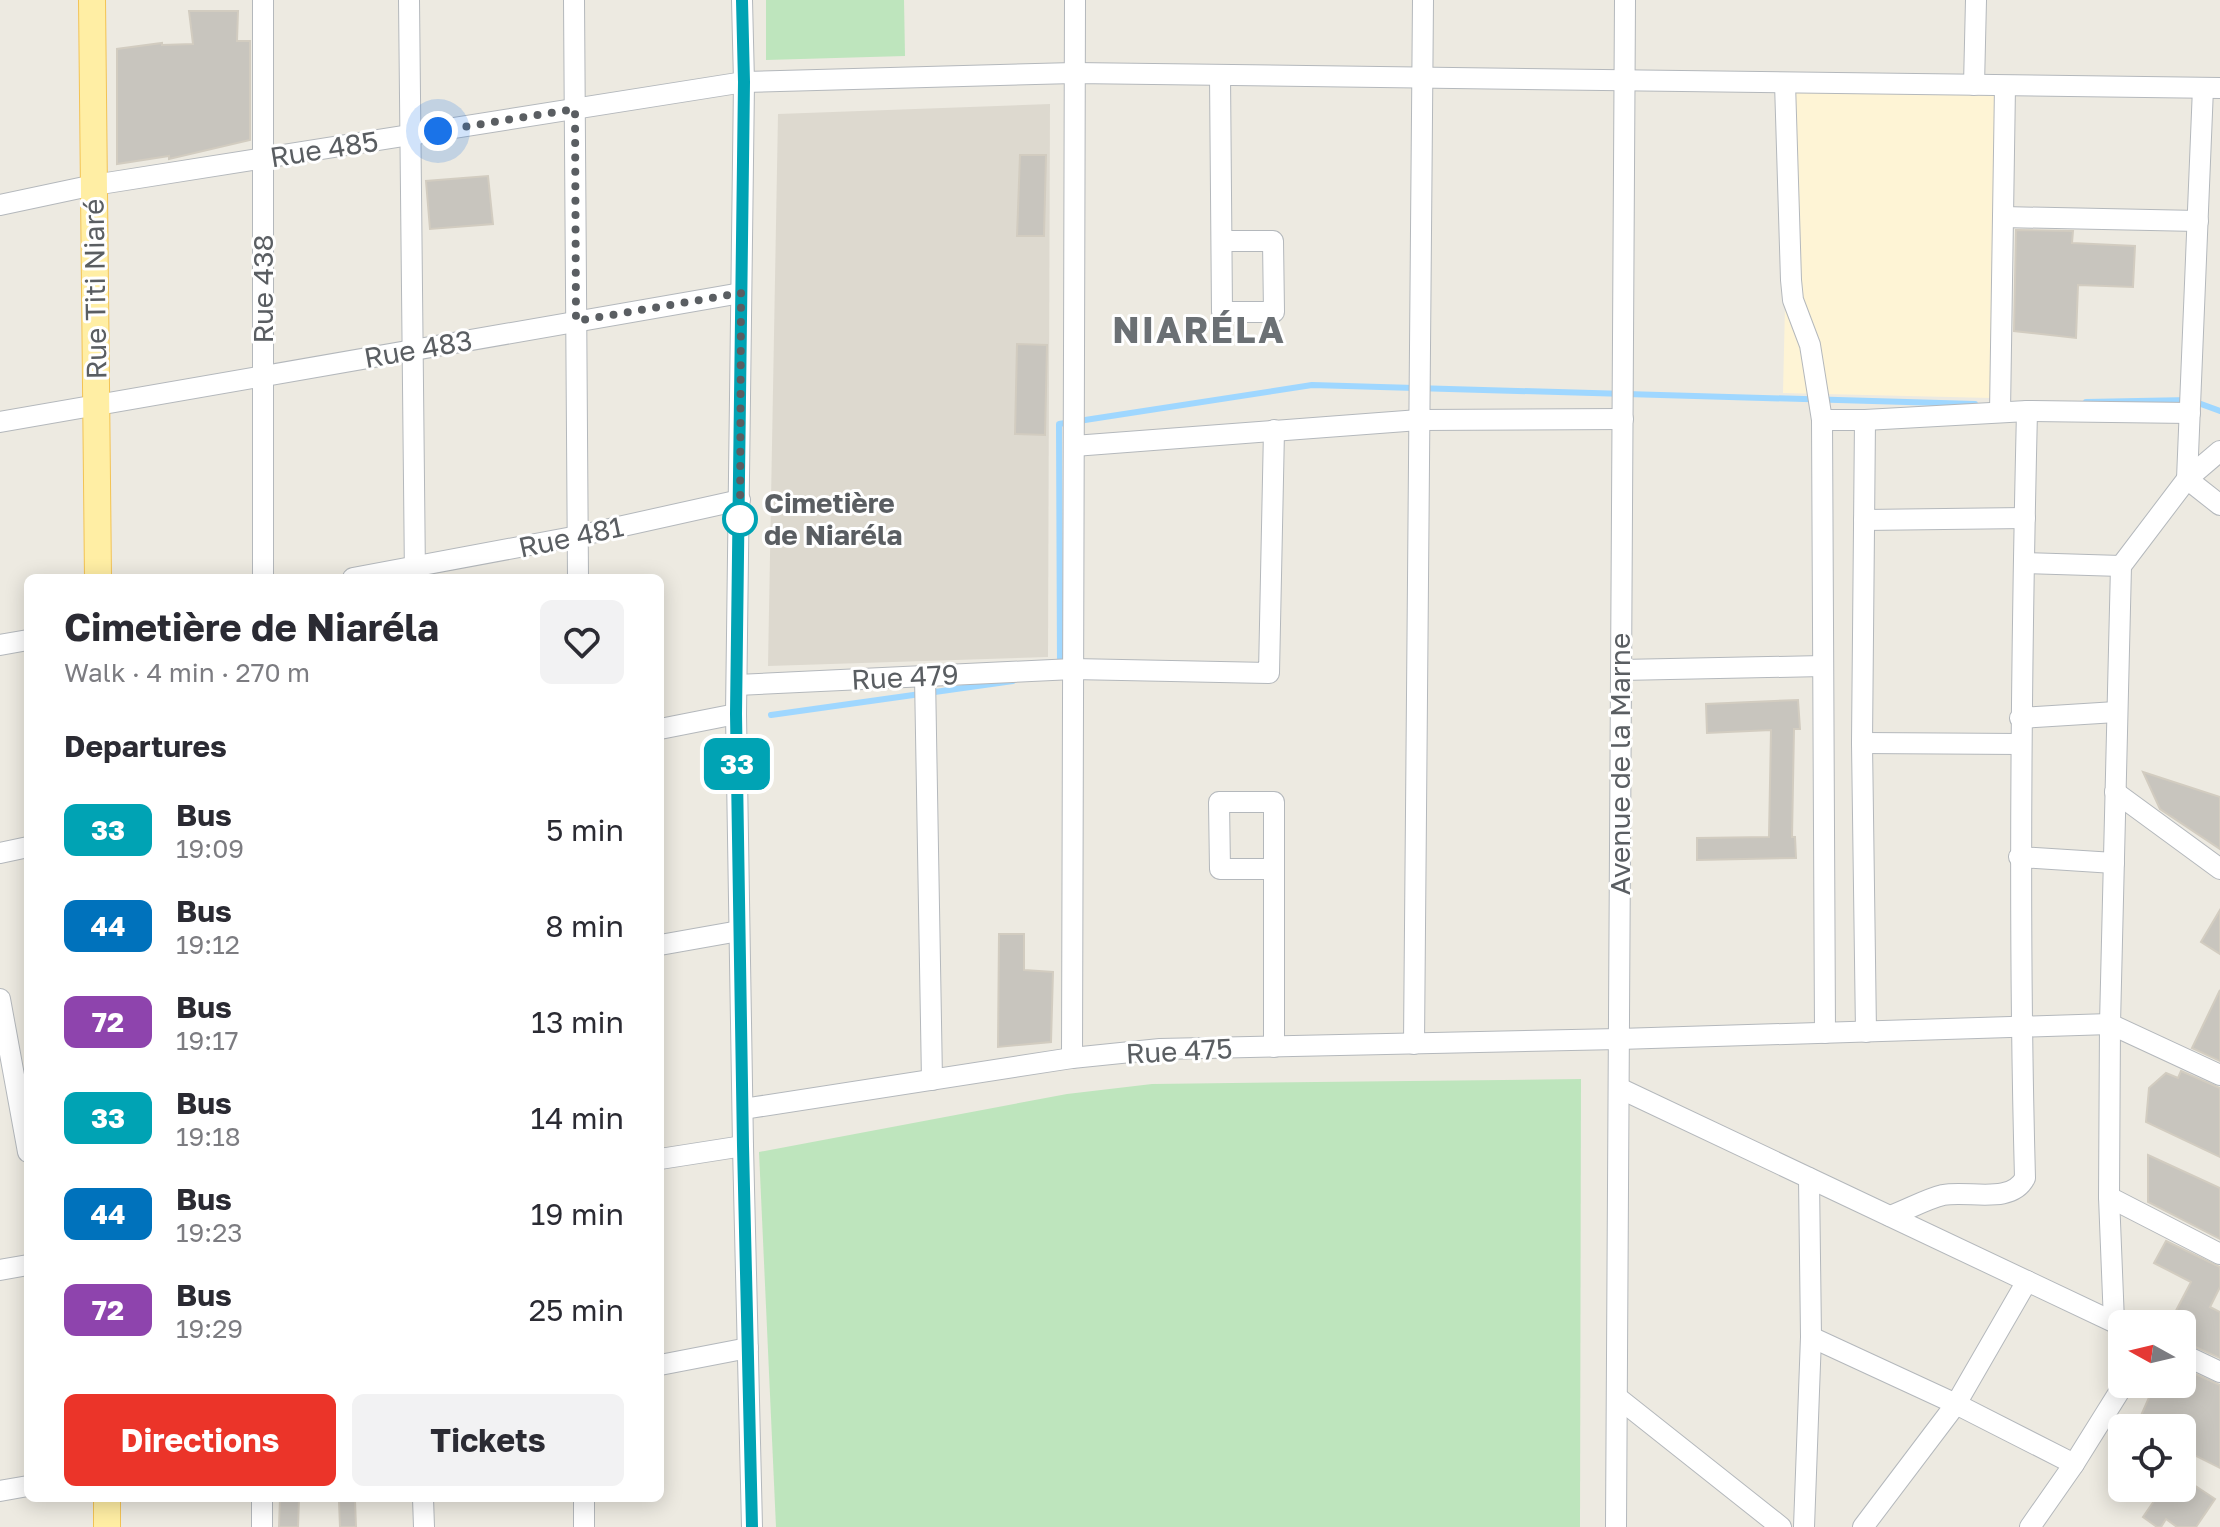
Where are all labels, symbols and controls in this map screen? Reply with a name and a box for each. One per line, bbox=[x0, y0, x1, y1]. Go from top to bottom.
your location bbox=[418, 111, 458, 151]
street label: Rue 485 bbox=[267, 124, 380, 173]
street label: Rue Titi Niaré bbox=[76, 198, 113, 380]
street label: Rue 438 bbox=[246, 234, 279, 344]
district label: NIARÉLA bbox=[1112, 308, 1286, 351]
street label: Rue 483 bbox=[361, 323, 475, 374]
place label: Cimetière de Niaréla bbox=[764, 486, 903, 551]
marker: Cimetière de Niaréla bbox=[723, 502, 757, 536]
street label: Rue 481 bbox=[515, 509, 626, 564]
button: heart bbox=[540, 600, 624, 684]
text: Cimetière de Niaréla bbox=[64, 604, 439, 649]
street label: Avenue de la Marne bbox=[1603, 633, 1636, 895]
text: Walk · 4 min · 270 m bbox=[64, 657, 310, 688]
street label: Rue 479 bbox=[850, 657, 960, 696]
text: Departures bbox=[64, 728, 227, 764]
line badge: 33 bbox=[701, 738, 773, 790]
text: 33 bbox=[720, 747, 754, 780]
text: Bus bbox=[176, 797, 232, 833]
text: 5 min bbox=[546, 812, 624, 848]
text: 33 bbox=[91, 813, 125, 846]
text: 19:09 bbox=[176, 833, 244, 864]
text: Bus bbox=[176, 893, 232, 929]
text: 8 min bbox=[545, 908, 624, 944]
text: 44 bbox=[90, 909, 126, 942]
text: 19:12 bbox=[176, 929, 240, 960]
text: Bus bbox=[176, 989, 232, 1025]
text: 13 min bbox=[531, 1004, 624, 1040]
text: 72 bbox=[92, 1005, 124, 1038]
text: 19:17 bbox=[176, 1025, 239, 1056]
street label: Rue 475 bbox=[1125, 1031, 1233, 1070]
text: Bus bbox=[176, 1085, 232, 1121]
text: 14 min bbox=[531, 1100, 624, 1136]
text: 33 bbox=[91, 1101, 125, 1134]
text: 19:18 bbox=[176, 1121, 241, 1152]
text: Bus bbox=[176, 1181, 232, 1217]
text: 19 min bbox=[531, 1196, 624, 1232]
text: 44 bbox=[90, 1197, 126, 1230]
text: 19:23 bbox=[176, 1217, 242, 1248]
text: Bus bbox=[176, 1277, 232, 1313]
text: 25 min bbox=[529, 1292, 624, 1328]
text: 72 bbox=[92, 1293, 124, 1326]
north arrow bbox=[2108, 1310, 2196, 1398]
map controls bbox=[2108, 1310, 2196, 1502]
text: 19:29 bbox=[176, 1313, 243, 1344]
button: Directions bbox=[64, 1394, 336, 1486]
button: Tickets bbox=[352, 1394, 624, 1486]
button: locate bbox=[2108, 1414, 2196, 1502]

